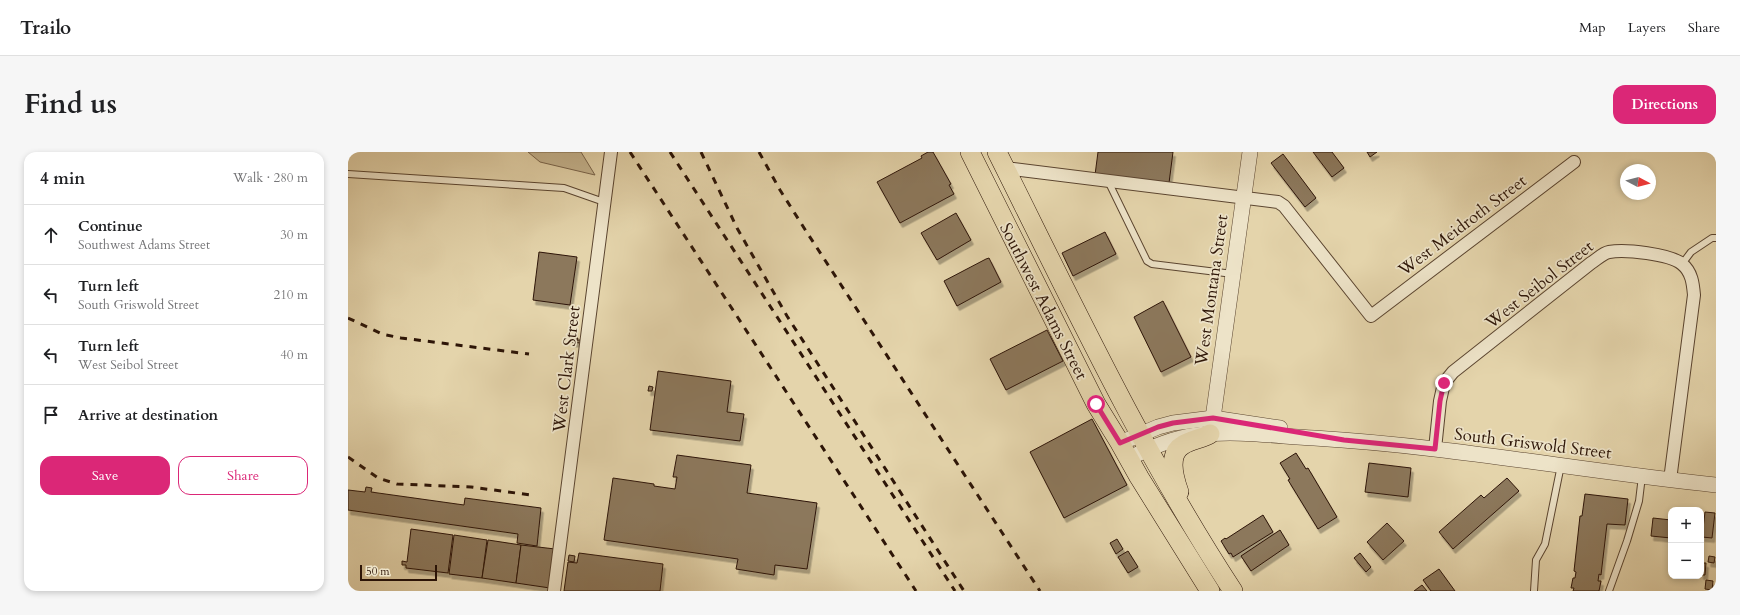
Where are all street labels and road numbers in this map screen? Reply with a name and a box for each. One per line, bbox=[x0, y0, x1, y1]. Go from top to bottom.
street label: West Meidroth Street bbox=[1393, 169, 1532, 282]
street label: West Montana Street bbox=[1189, 213, 1234, 368]
street label: Southwest Adams Street bbox=[994, 219, 1093, 384]
street label: West Seibol Street bbox=[1480, 235, 1599, 334]
street label: West Clark Street bbox=[547, 304, 586, 435]
street label: South Griswold Street bbox=[1453, 422, 1613, 465]

